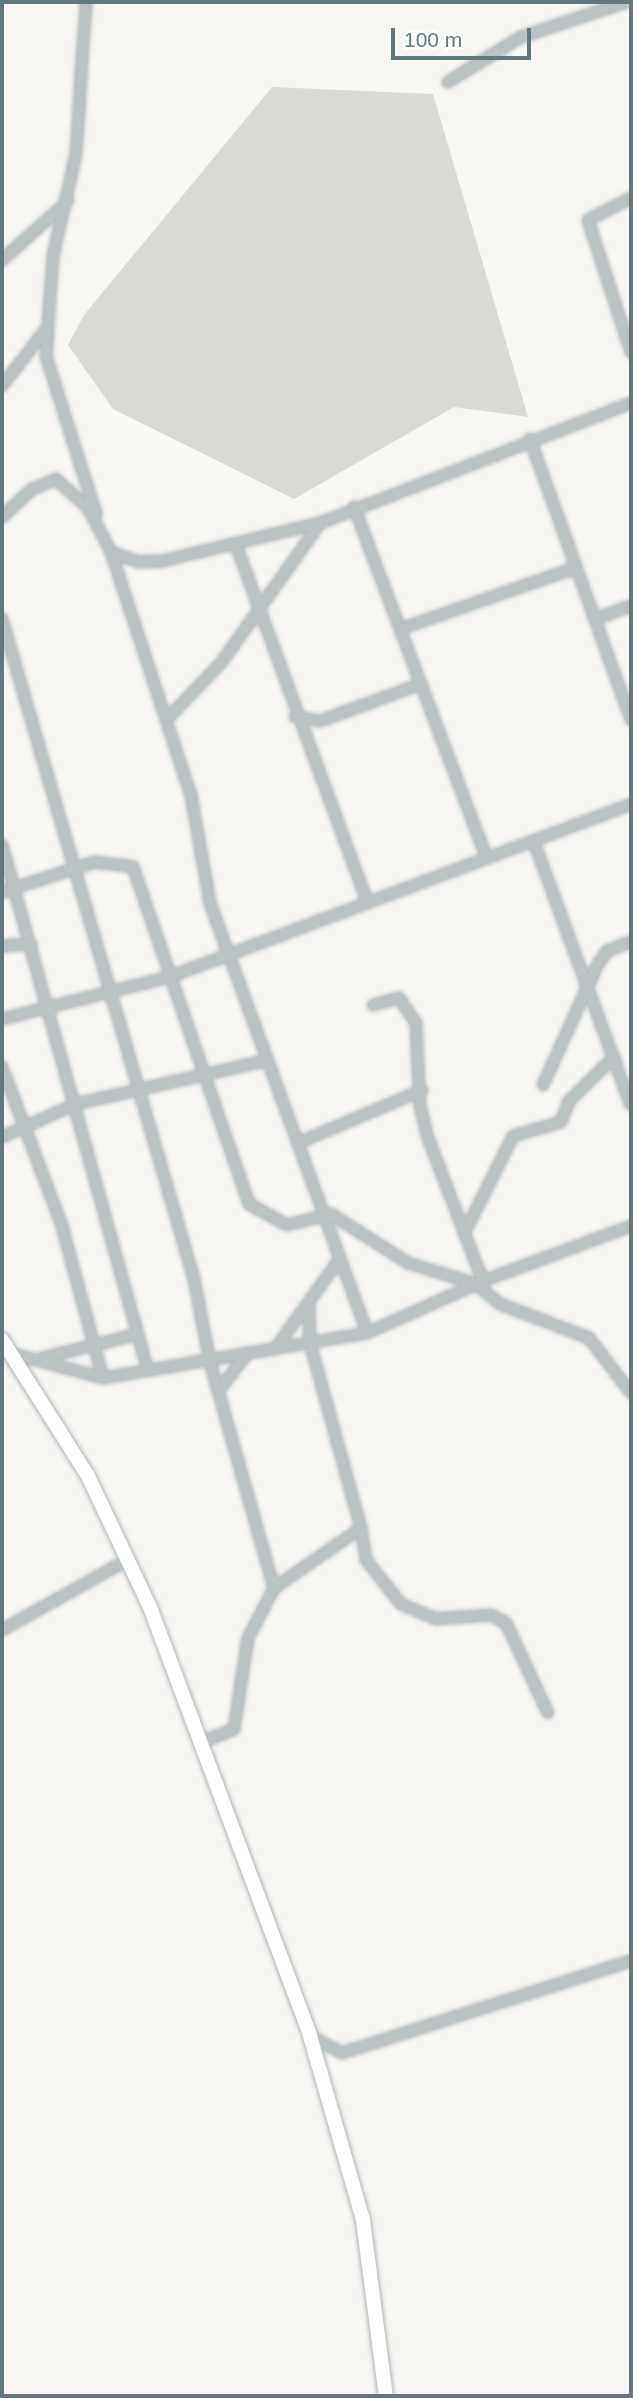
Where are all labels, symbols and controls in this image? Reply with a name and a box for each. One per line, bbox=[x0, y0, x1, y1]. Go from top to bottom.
scale bar bbox=[395, 14, 535, 58]
text: 100 m bbox=[404, 28, 462, 51]

